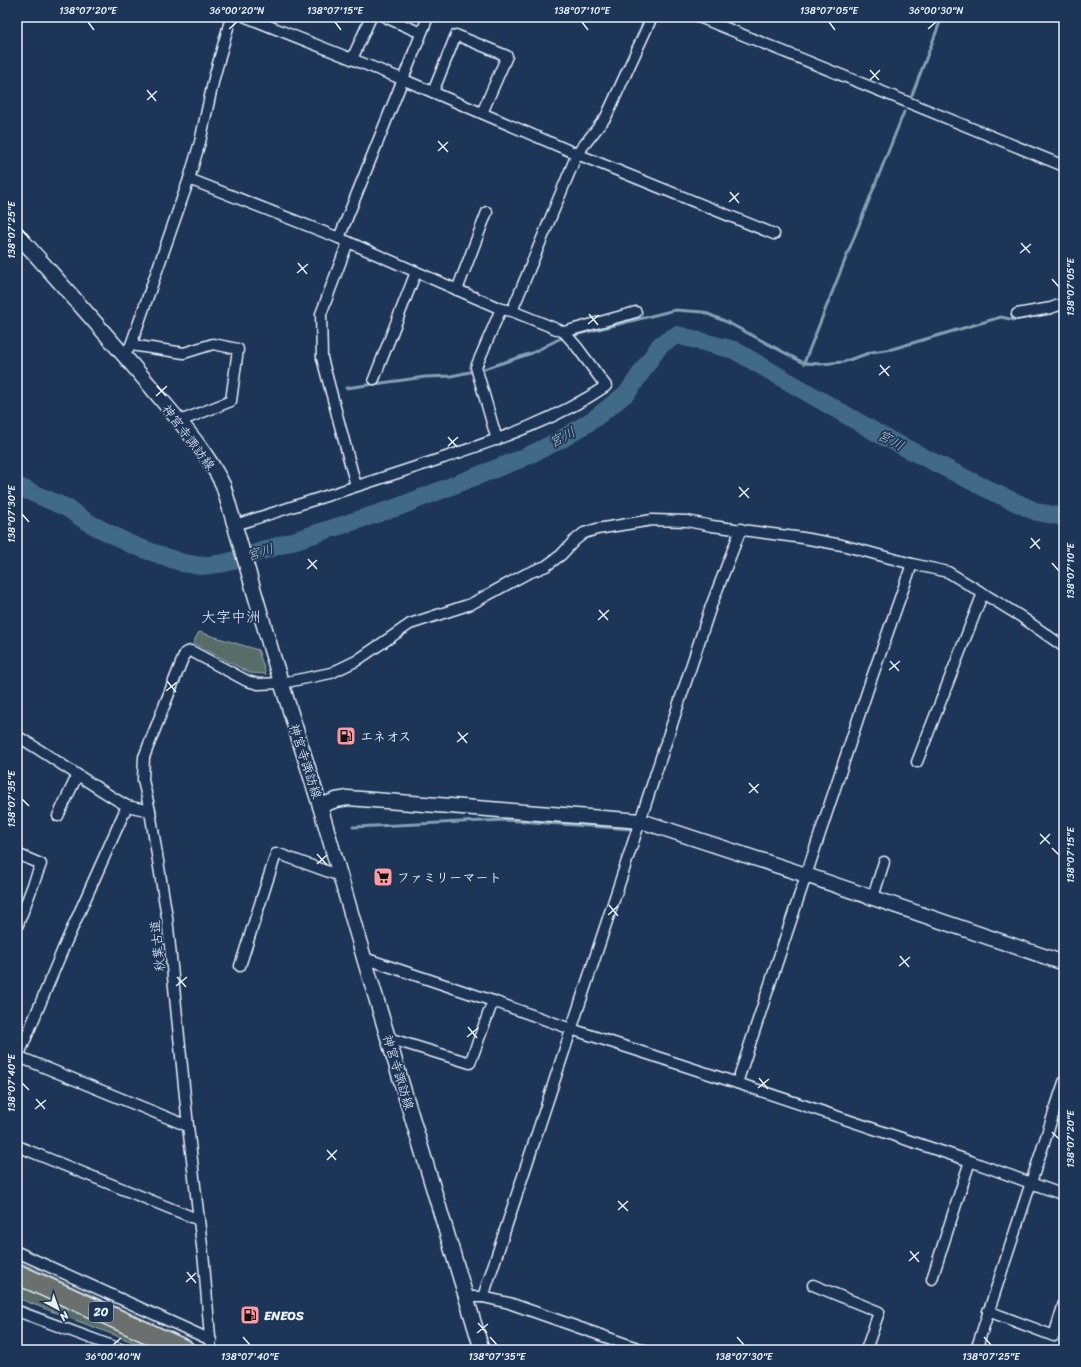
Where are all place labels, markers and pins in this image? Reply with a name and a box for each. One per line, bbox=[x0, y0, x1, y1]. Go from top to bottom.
fuel station icon: エネオス bbox=[335, 725, 357, 747]
place label: エネオス bbox=[360, 725, 411, 748]
supermarket icon: ファミリーマート bbox=[372, 866, 394, 888]
place label: ファミリーマート bbox=[397, 866, 502, 889]
fuel station icon: ENEOS bbox=[239, 1304, 261, 1326]
place label: ENEOS bbox=[264, 1304, 305, 1327]

